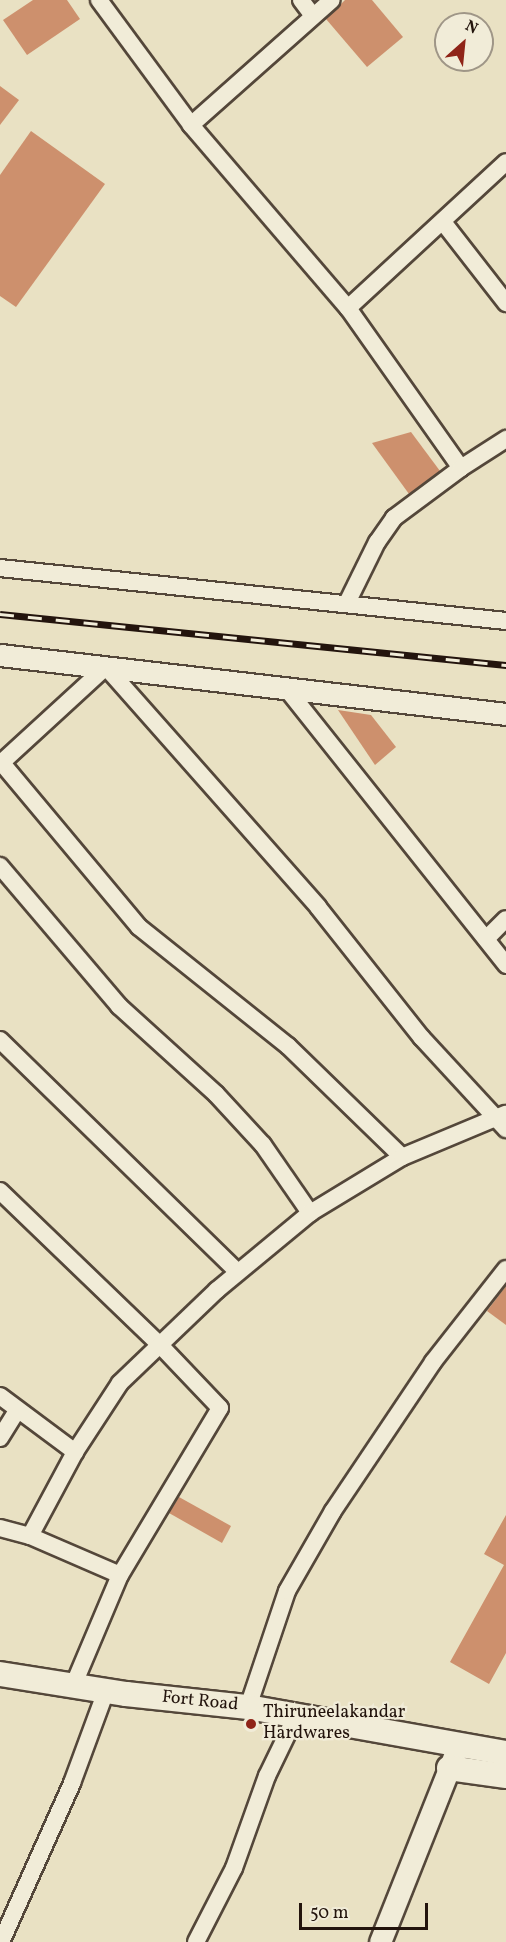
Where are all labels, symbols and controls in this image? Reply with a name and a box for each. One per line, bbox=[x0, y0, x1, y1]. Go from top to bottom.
north arrow bbox=[434, 12, 494, 72]
text: N bbox=[461, 15, 481, 40]
street label: Fort Road bbox=[161, 1687, 239, 1717]
place label: Thiruneelakandar Hardwares bbox=[263, 1703, 405, 1746]
marker: Thiruneelakandar Hardwares bbox=[244, 1717, 258, 1731]
scale bar bbox=[302, 1891, 431, 1929]
text: 50 m bbox=[310, 1901, 349, 1926]

